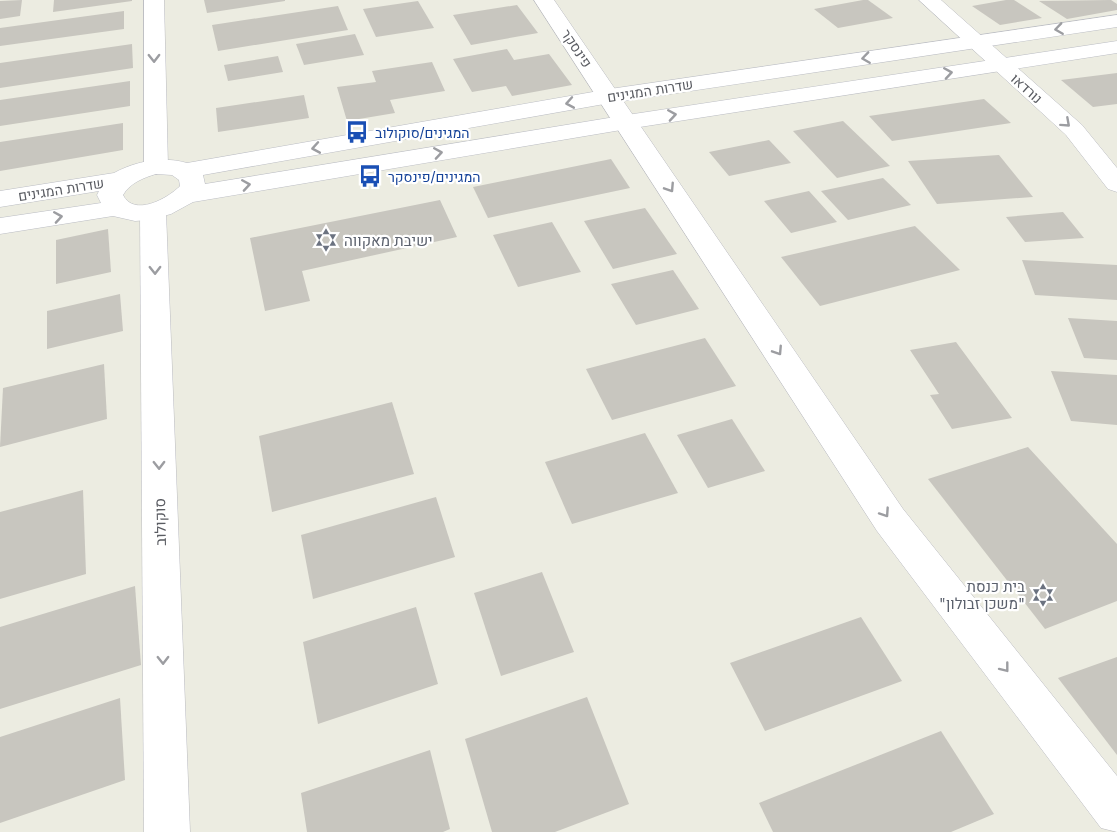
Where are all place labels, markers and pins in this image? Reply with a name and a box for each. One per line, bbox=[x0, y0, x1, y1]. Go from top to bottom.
bus stop icon: המגינים/סוקולוב bbox=[344, 119, 370, 145]
place label: המגינים/סוקולוב bbox=[375, 124, 470, 141]
bus stop icon: המגינים/פינסקר bbox=[357, 163, 383, 189]
place label: המגינים/פינסקר bbox=[388, 168, 481, 185]
synagogue icon: ישיבת מאקווה bbox=[313, 227, 339, 253]
place label: ישיבת מאקווה bbox=[344, 231, 433, 250]
place label: בית כנסת "משכן זבולון" bbox=[939, 577, 1025, 613]
synagogue icon: בית כנסת "משכן זבולון" bbox=[1030, 582, 1056, 608]

